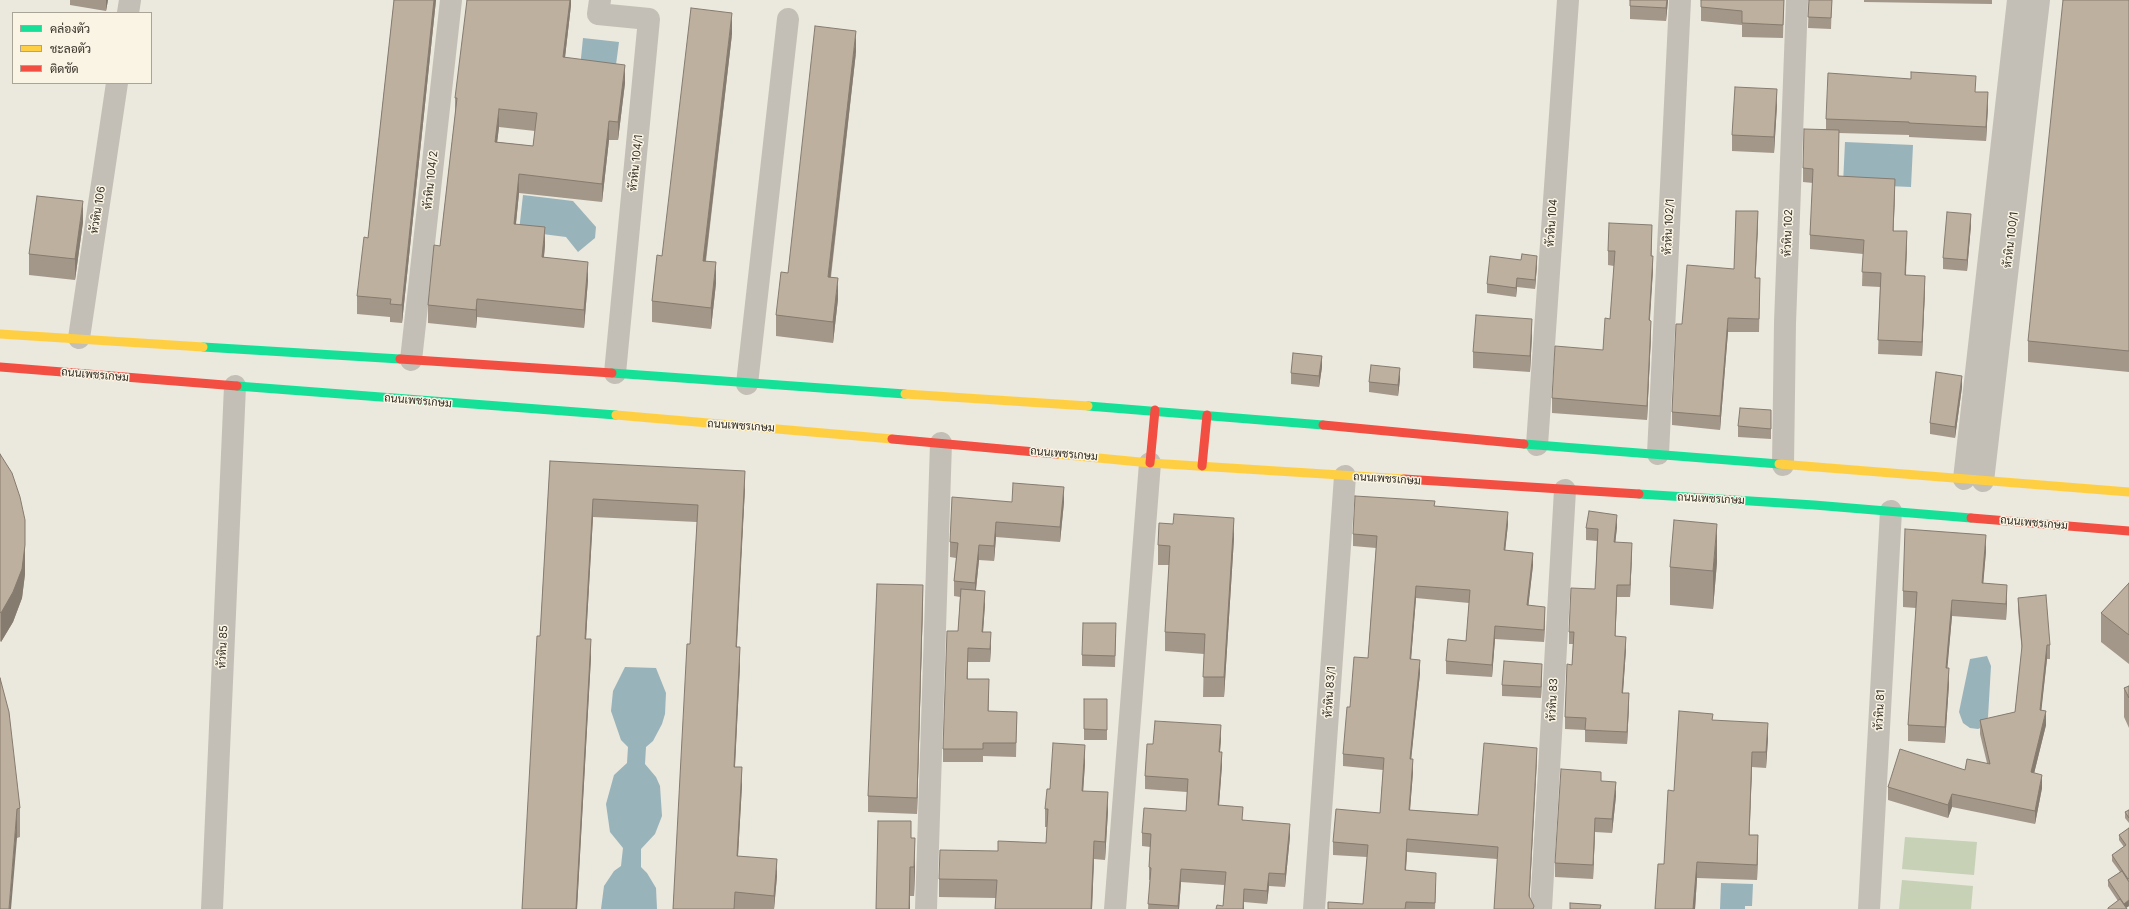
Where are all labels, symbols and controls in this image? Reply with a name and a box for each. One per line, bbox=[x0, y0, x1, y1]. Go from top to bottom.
legend bbox=[12, 12, 152, 84]
text: คล่องตัว bbox=[50, 21, 90, 36]
text: ชะลอตัว bbox=[50, 41, 91, 56]
text: ติดขัด bbox=[50, 61, 79, 76]
street label: หัวหิน 104/1 bbox=[626, 134, 646, 192]
street label: หัวหิน 104/2 bbox=[421, 150, 441, 210]
street label: หัวหิน 106 bbox=[88, 185, 108, 235]
street label: หัวหิน 104 bbox=[1544, 198, 1560, 248]
street label: หัวหิน 102/1 bbox=[1661, 199, 1677, 255]
street label: หัวหิน 102 bbox=[1781, 209, 1795, 257]
street label: หัวหิน 100/1 bbox=[2001, 211, 2021, 269]
street label: ถนนเพชรเกษม bbox=[61, 365, 129, 385]
street label: ถนนเพชรเกษม bbox=[384, 391, 452, 411]
street label: ถนนเพชรเกษม bbox=[707, 417, 775, 435]
street label: ถนนเพชรเกษม bbox=[1030, 444, 1098, 464]
street label: ถนนเพชรเกษม bbox=[1353, 470, 1421, 488]
street label: ถนนเพชรเกษม bbox=[1677, 491, 1745, 507]
street label: ถนนเพชรเกษม bbox=[2000, 513, 2068, 533]
street label: หัวหิน 85 bbox=[215, 625, 231, 669]
street label: หัวหิน 83/1 bbox=[1322, 666, 1338, 718]
street label: หัวหิน 83 bbox=[1545, 678, 1561, 722]
street label: หัวหิน 81 bbox=[1872, 689, 1888, 731]

